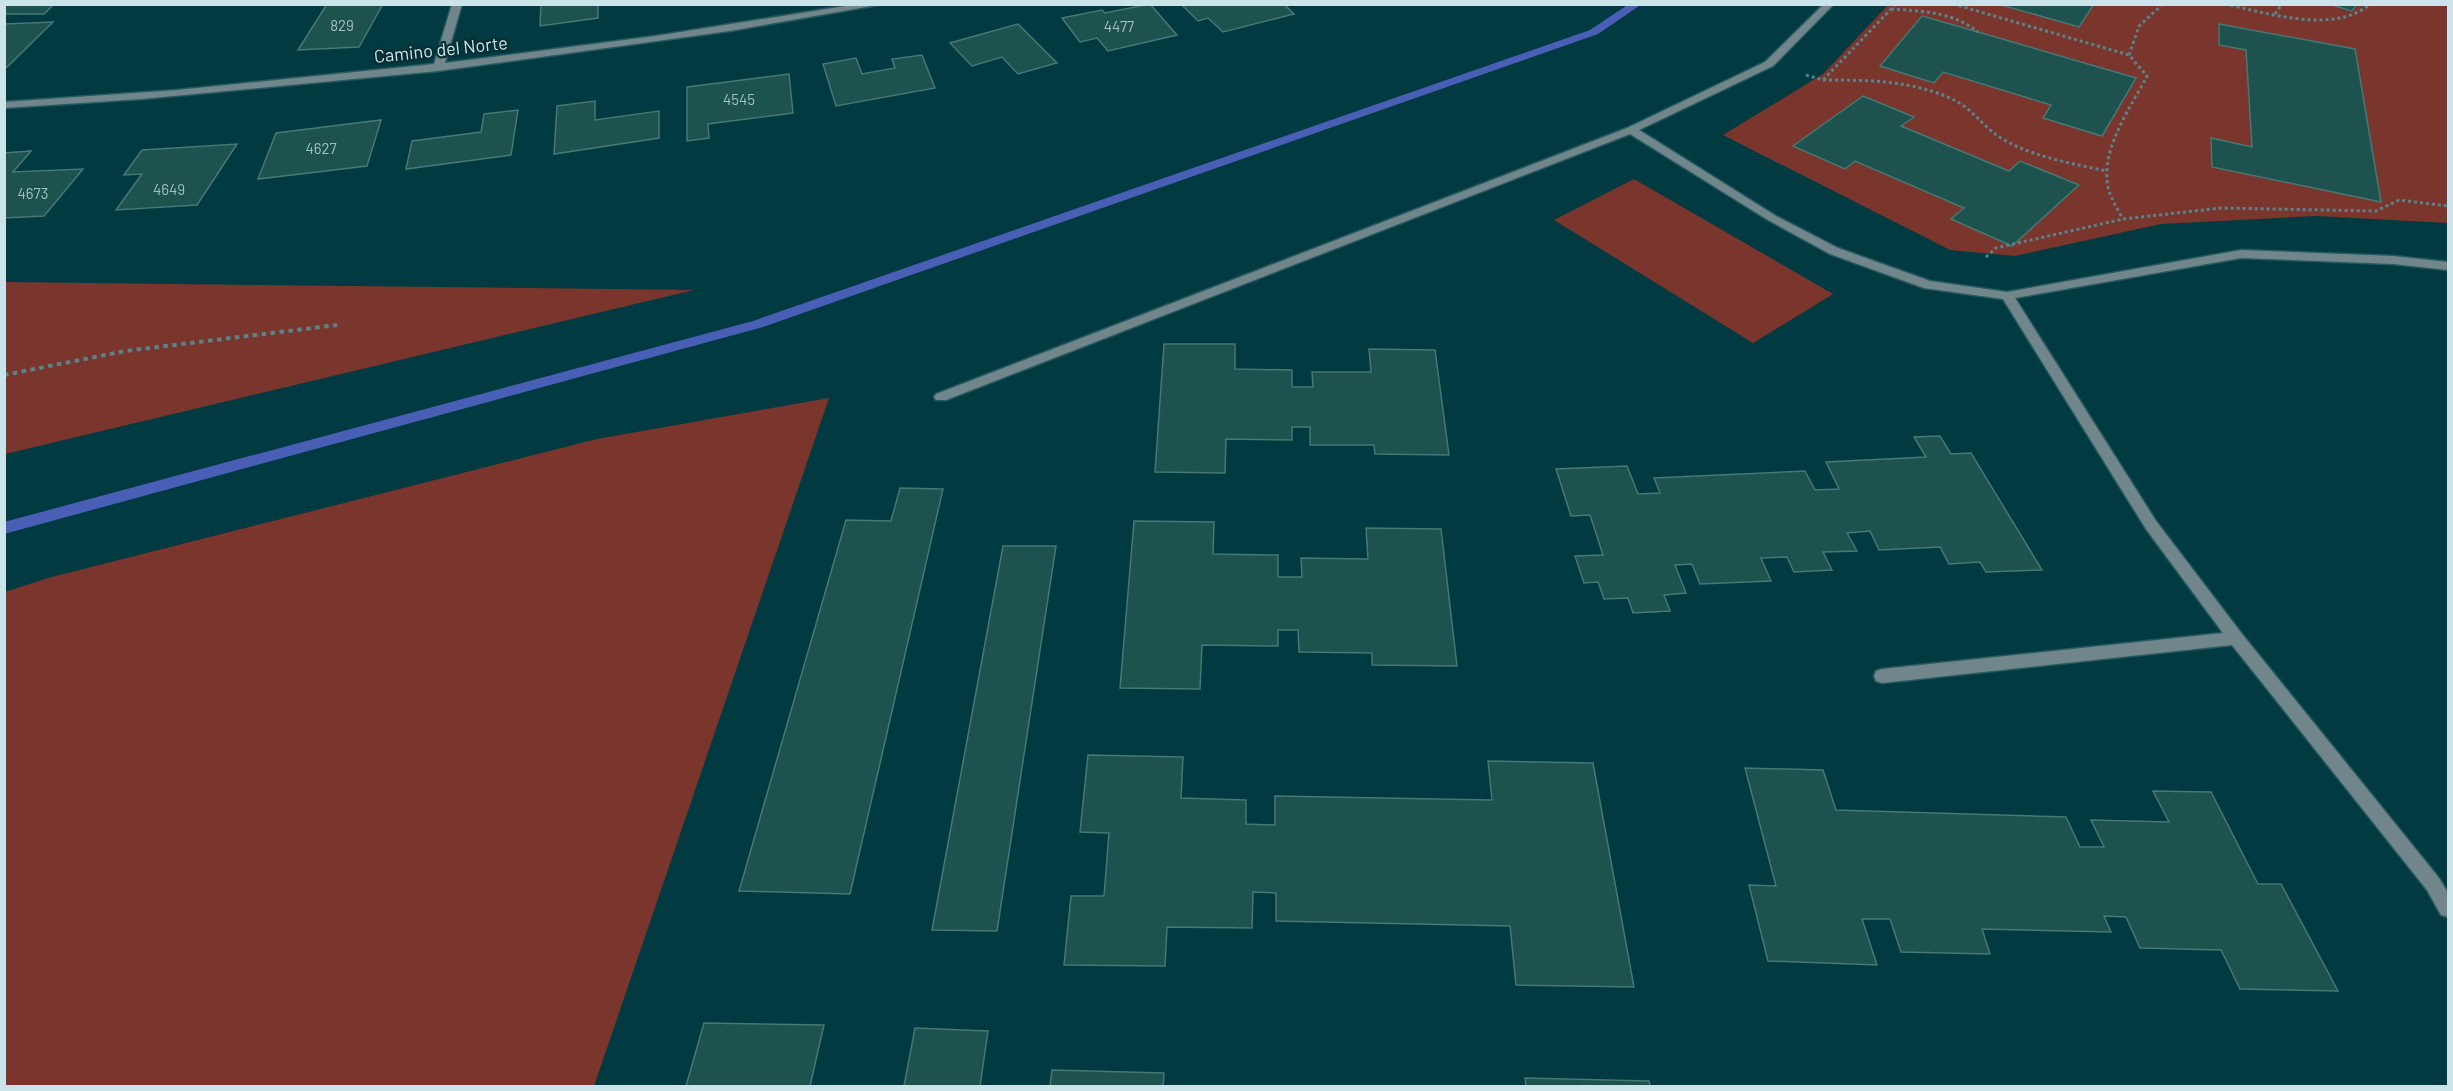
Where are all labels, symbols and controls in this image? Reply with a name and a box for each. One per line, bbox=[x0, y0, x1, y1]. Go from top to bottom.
house number: 829 bbox=[330, 16, 354, 34]
house number: 4477 bbox=[1104, 17, 1134, 35]
street label: Camino del Norte bbox=[373, 31, 509, 67]
house number: 4545 bbox=[723, 90, 755, 108]
house number: 4627 bbox=[305, 139, 337, 157]
house number: 4649 bbox=[153, 180, 185, 198]
house number: 4673 bbox=[18, 184, 48, 202]

